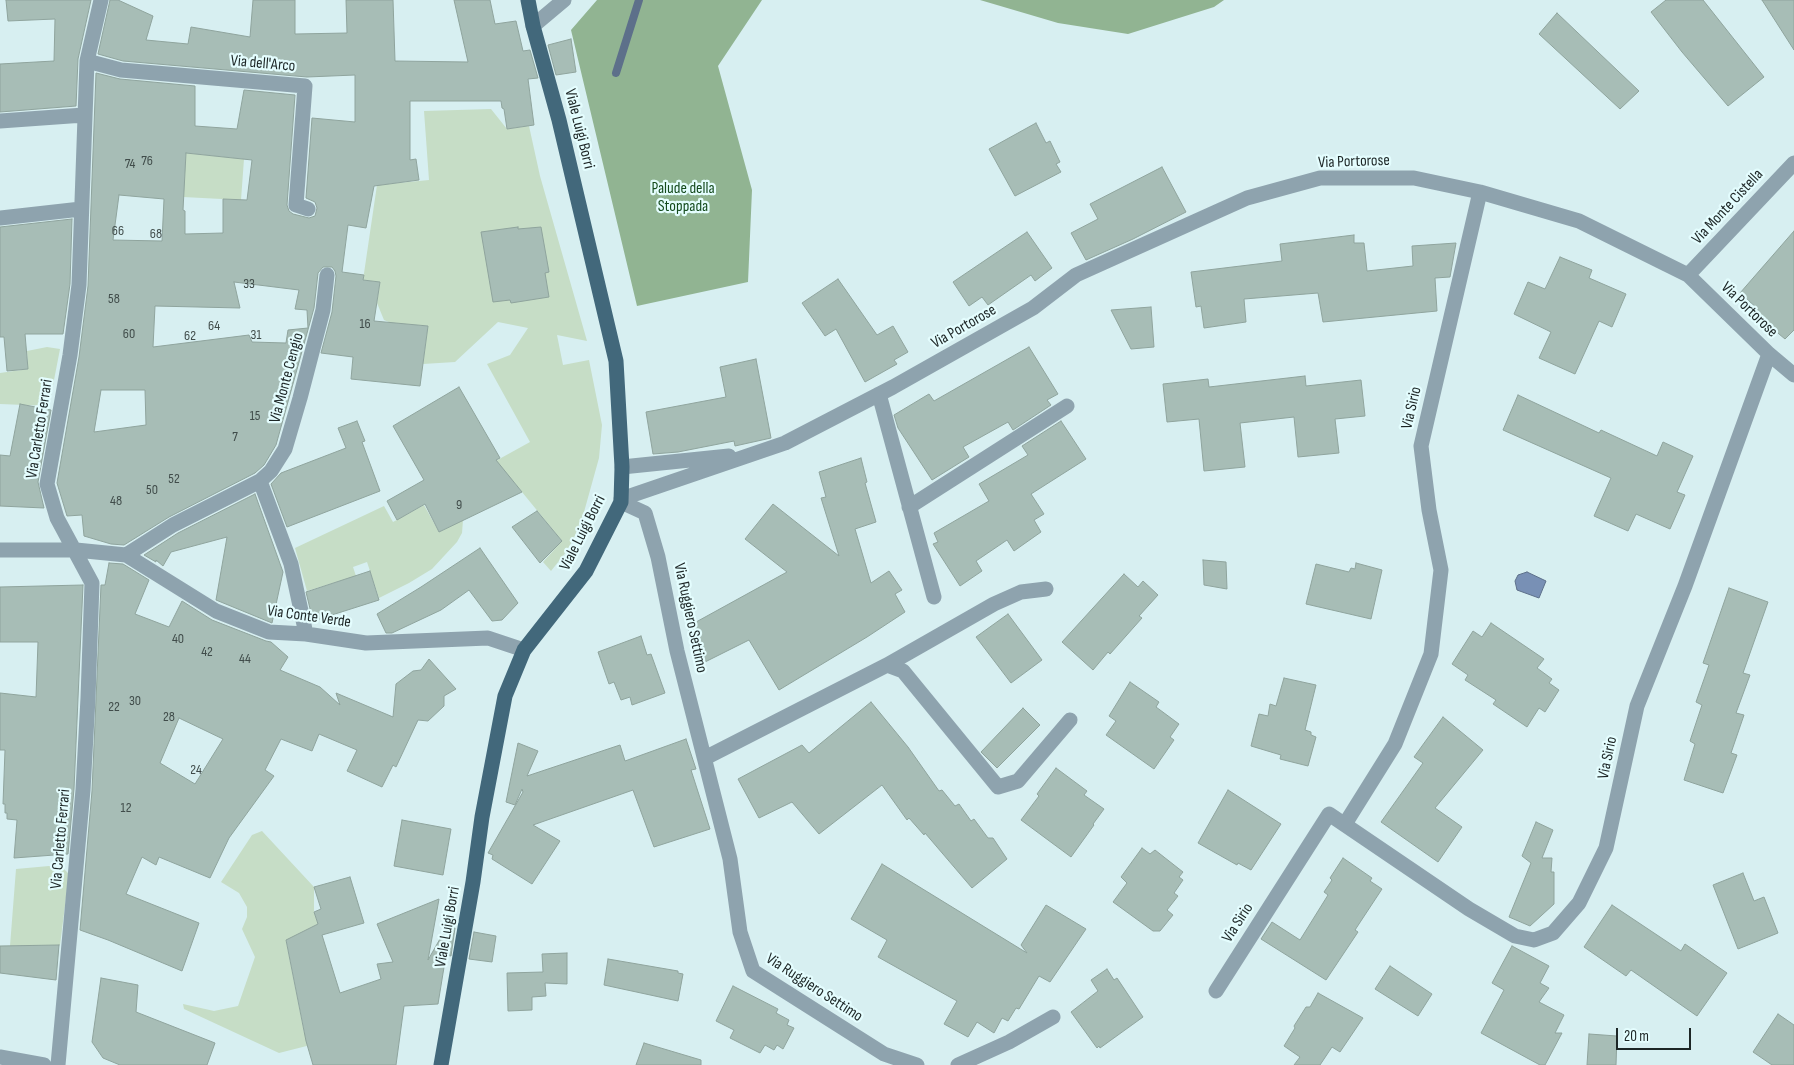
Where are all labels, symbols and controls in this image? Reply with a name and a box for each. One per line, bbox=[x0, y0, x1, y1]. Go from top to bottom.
street label: Via dell'Arco bbox=[230, 52, 296, 76]
street label: Viale Luigi Borri bbox=[560, 87, 598, 171]
street label: Via Portorose bbox=[1318, 151, 1390, 173]
house number: 76 bbox=[141, 153, 153, 169]
house number: 74 bbox=[125, 156, 135, 172]
street label: Via Monte Cistella bbox=[1688, 166, 1768, 248]
park label: Palude della Stoppada bbox=[651, 179, 715, 217]
house number: 66 bbox=[112, 223, 124, 239]
house number: 68 bbox=[150, 226, 162, 242]
house number: 33 bbox=[243, 276, 255, 292]
street label: Via Portorose bbox=[1717, 278, 1781, 342]
house number: 58 bbox=[108, 291, 120, 307]
street label: Via Portorose bbox=[928, 301, 1000, 353]
house number: 16 bbox=[359, 316, 371, 332]
house number: 64 bbox=[208, 318, 220, 334]
house number: 60 bbox=[123, 326, 135, 342]
house number: 31 bbox=[251, 327, 261, 343]
house number: 62 bbox=[184, 328, 196, 344]
street label: Via Monte Cengio bbox=[266, 331, 308, 425]
street label: Via Carletto Ferrari bbox=[23, 378, 57, 480]
street label: Via Sirio bbox=[1398, 385, 1426, 431]
house number: 15 bbox=[250, 408, 260, 424]
house number: 7 bbox=[232, 429, 238, 445]
house number: 52 bbox=[168, 471, 180, 487]
house number: 50 bbox=[146, 482, 158, 498]
street label: Viale Luigi Borri bbox=[556, 492, 610, 574]
house number: 48 bbox=[110, 493, 122, 509]
house number: 9 bbox=[456, 497, 462, 513]
street label: Via Ruggiero Settimo bbox=[669, 561, 711, 675]
street label: Via Conte Verde bbox=[266, 602, 352, 632]
house number: 40 bbox=[172, 631, 184, 647]
house number: 42 bbox=[201, 644, 213, 660]
house number: 44 bbox=[239, 651, 251, 667]
house number: 30 bbox=[129, 693, 141, 709]
house number: 22 bbox=[108, 699, 120, 715]
house number: 28 bbox=[163, 709, 175, 725]
street label: Via Sirio bbox=[1594, 735, 1622, 781]
house number: 24 bbox=[190, 762, 202, 778]
street label: Via Carletto Ferrari bbox=[47, 788, 75, 890]
house number: 12 bbox=[121, 800, 131, 816]
street label: Viale Luigi Borri bbox=[431, 885, 465, 969]
street label: Via Sirio bbox=[1218, 900, 1258, 946]
street label: Via Ruggiero Settimo bbox=[762, 950, 866, 1026]
scale bar bbox=[1619, 1018, 1694, 1050]
text: 20 m bbox=[1624, 1027, 1649, 1046]

